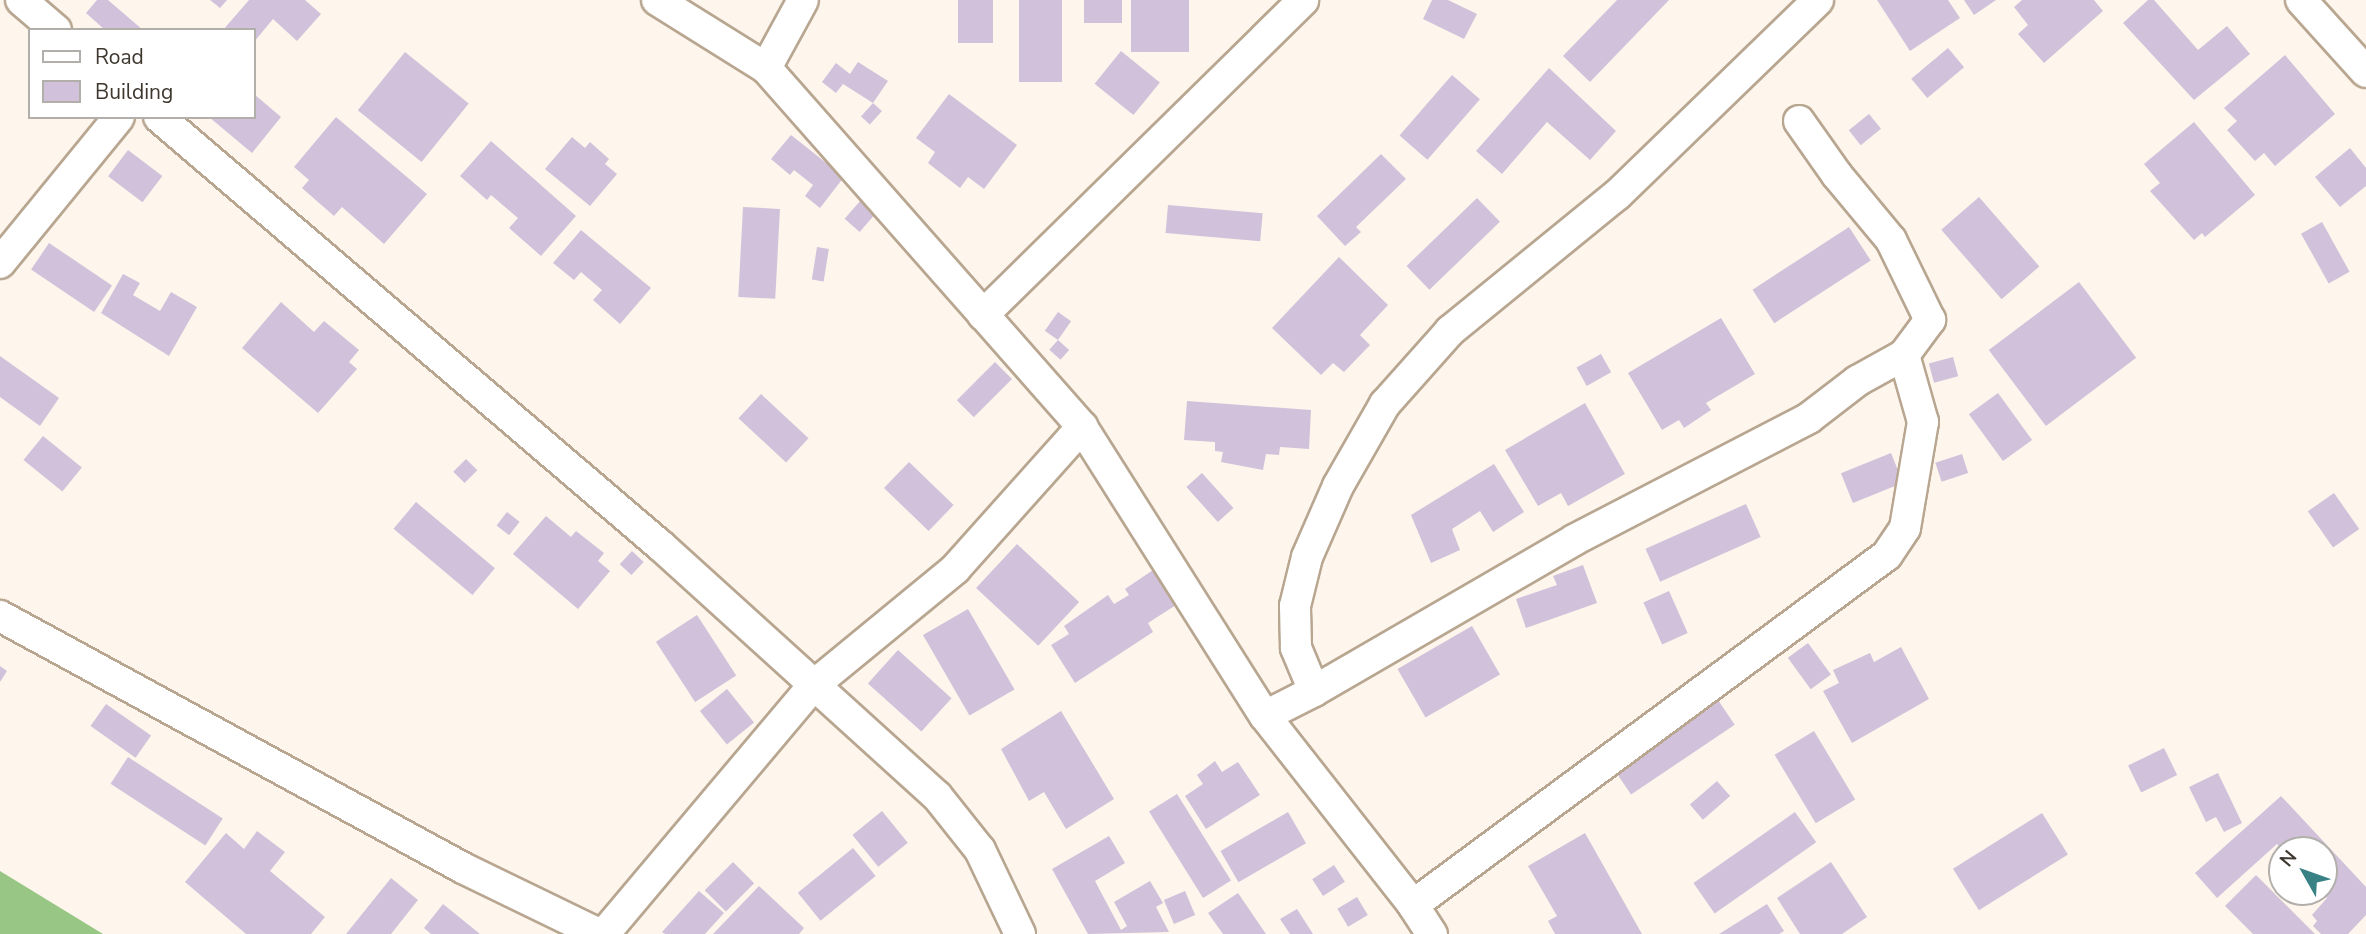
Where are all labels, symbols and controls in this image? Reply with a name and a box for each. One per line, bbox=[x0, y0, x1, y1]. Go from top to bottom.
legend bbox=[28, 28, 256, 119]
text: Road bbox=[95, 43, 144, 71]
text: Building bbox=[95, 78, 173, 106]
north arrow bbox=[2268, 836, 2338, 906]
text: N bbox=[2274, 845, 2303, 873]

